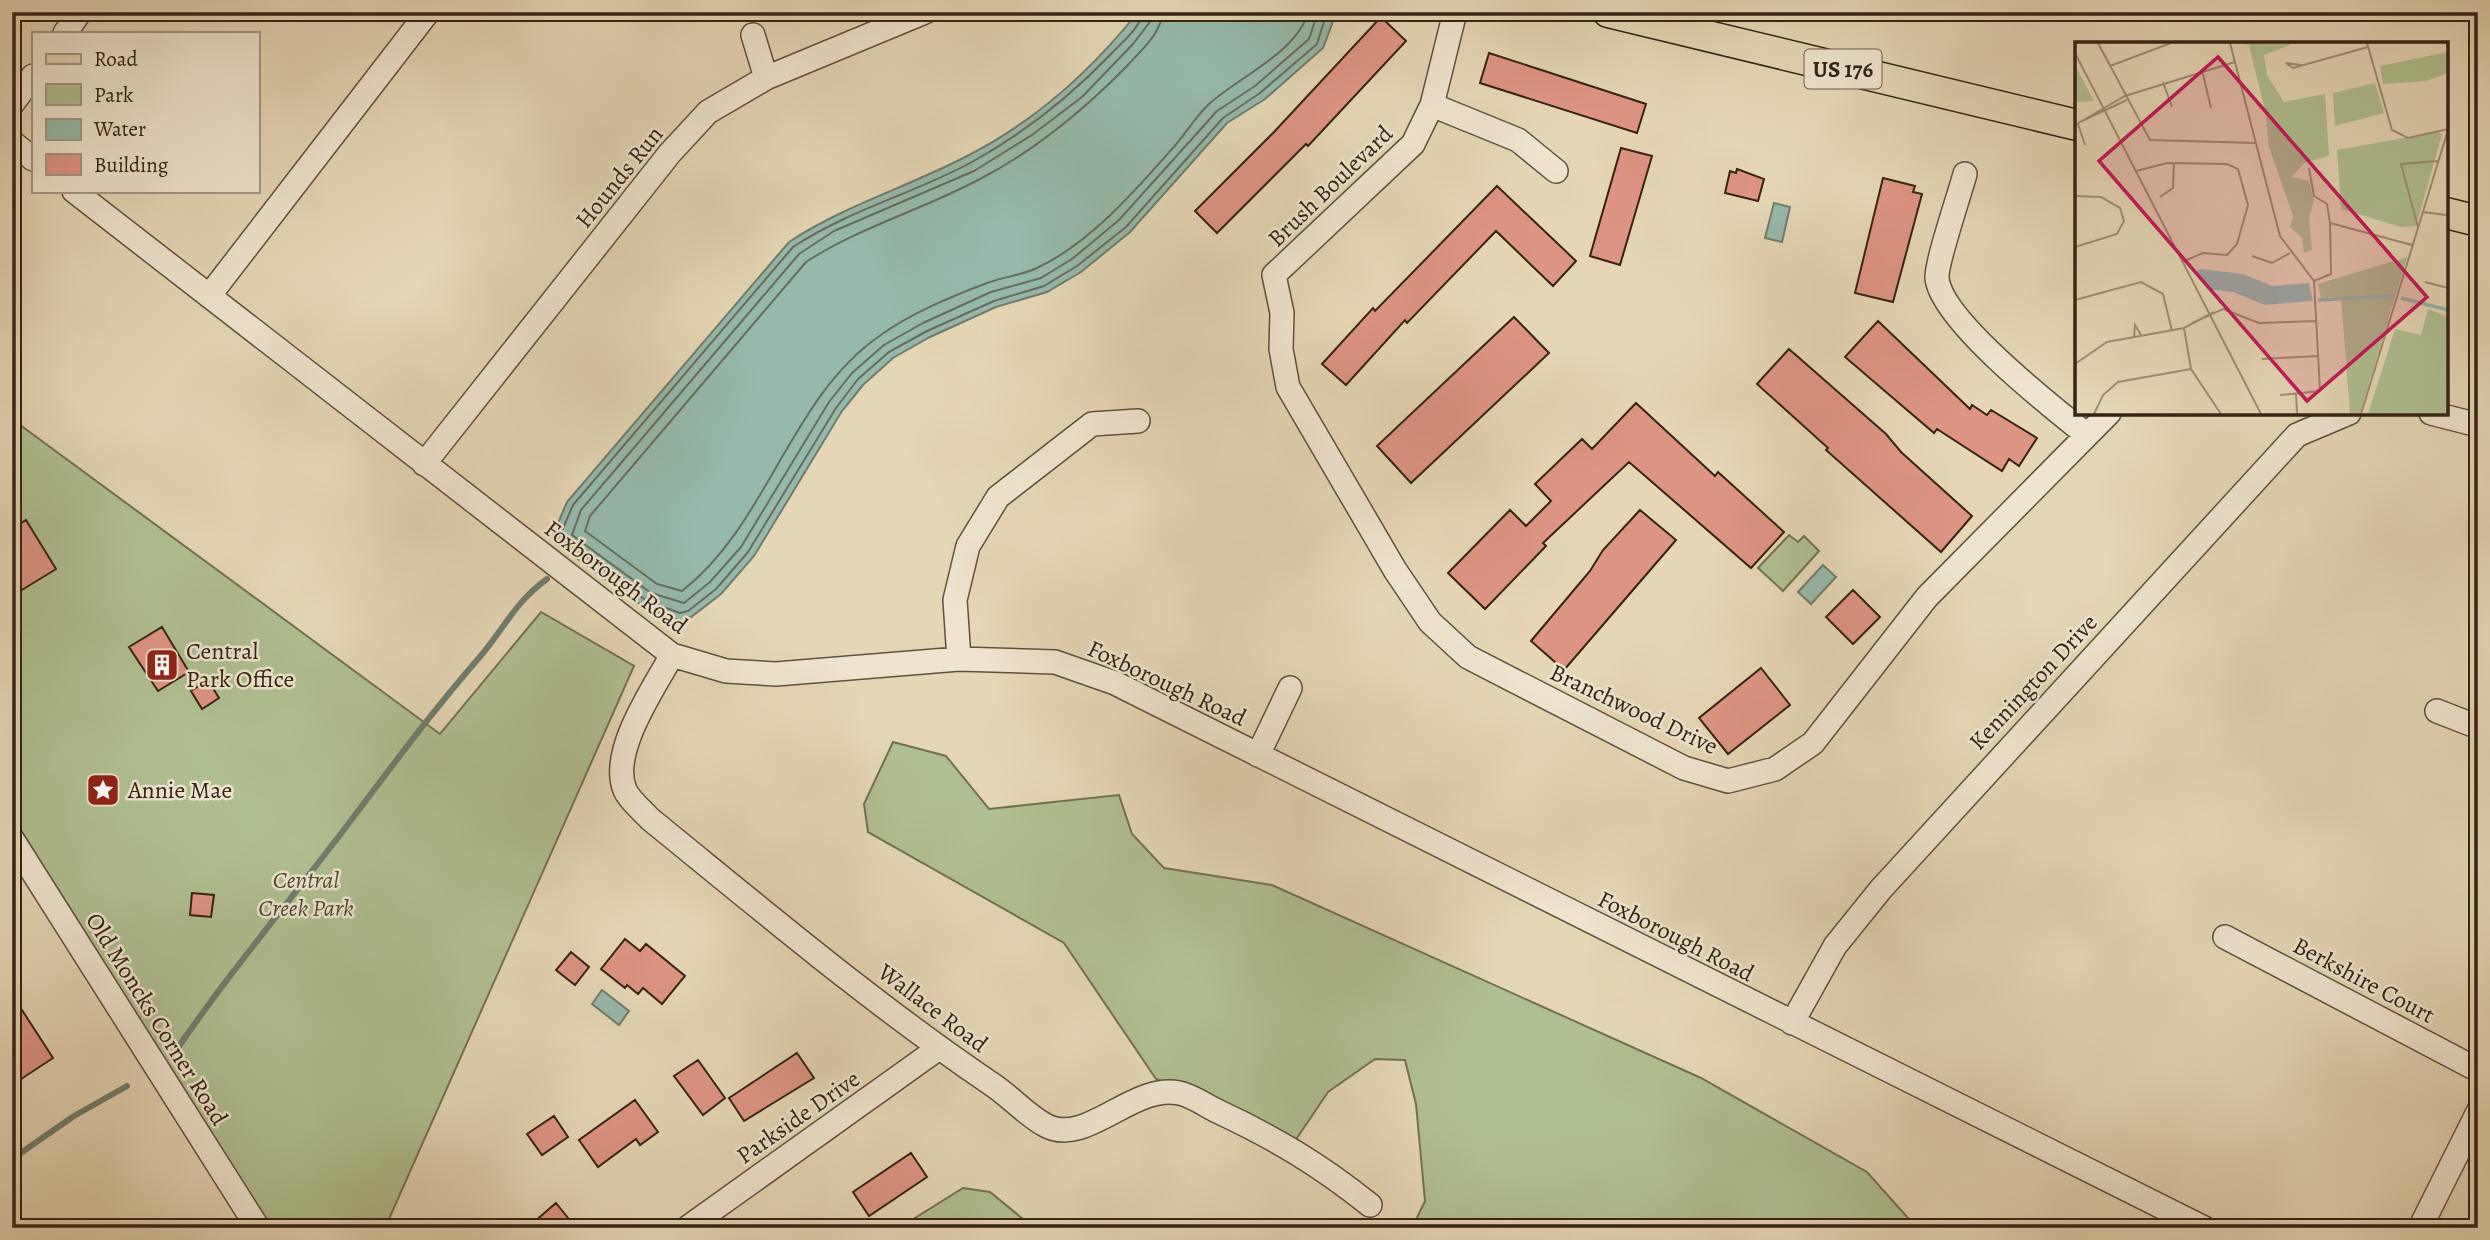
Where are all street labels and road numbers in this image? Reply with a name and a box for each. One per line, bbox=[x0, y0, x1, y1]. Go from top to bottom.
road number: US 176 bbox=[1804, 50, 1882, 88]
street label: Brush Boulevard bbox=[1260, 118, 1400, 254]
street label: Hounds Run bbox=[568, 119, 670, 235]
street label: Foxborough Road bbox=[538, 513, 694, 642]
street label: Kennington Drive bbox=[1962, 607, 2104, 757]
street label: Foxborough Road bbox=[1082, 632, 1252, 734]
street label: Branchwood Drive bbox=[1545, 656, 1723, 762]
street label: Foxborough Road bbox=[1592, 883, 1760, 989]
street label: Old Moncks Corner Road bbox=[78, 907, 236, 1131]
street label: Berkshire Court bbox=[2288, 929, 2441, 1031]
street label: Wallace Road bbox=[871, 956, 995, 1060]
street label: Parkside Drive bbox=[730, 1063, 866, 1171]

